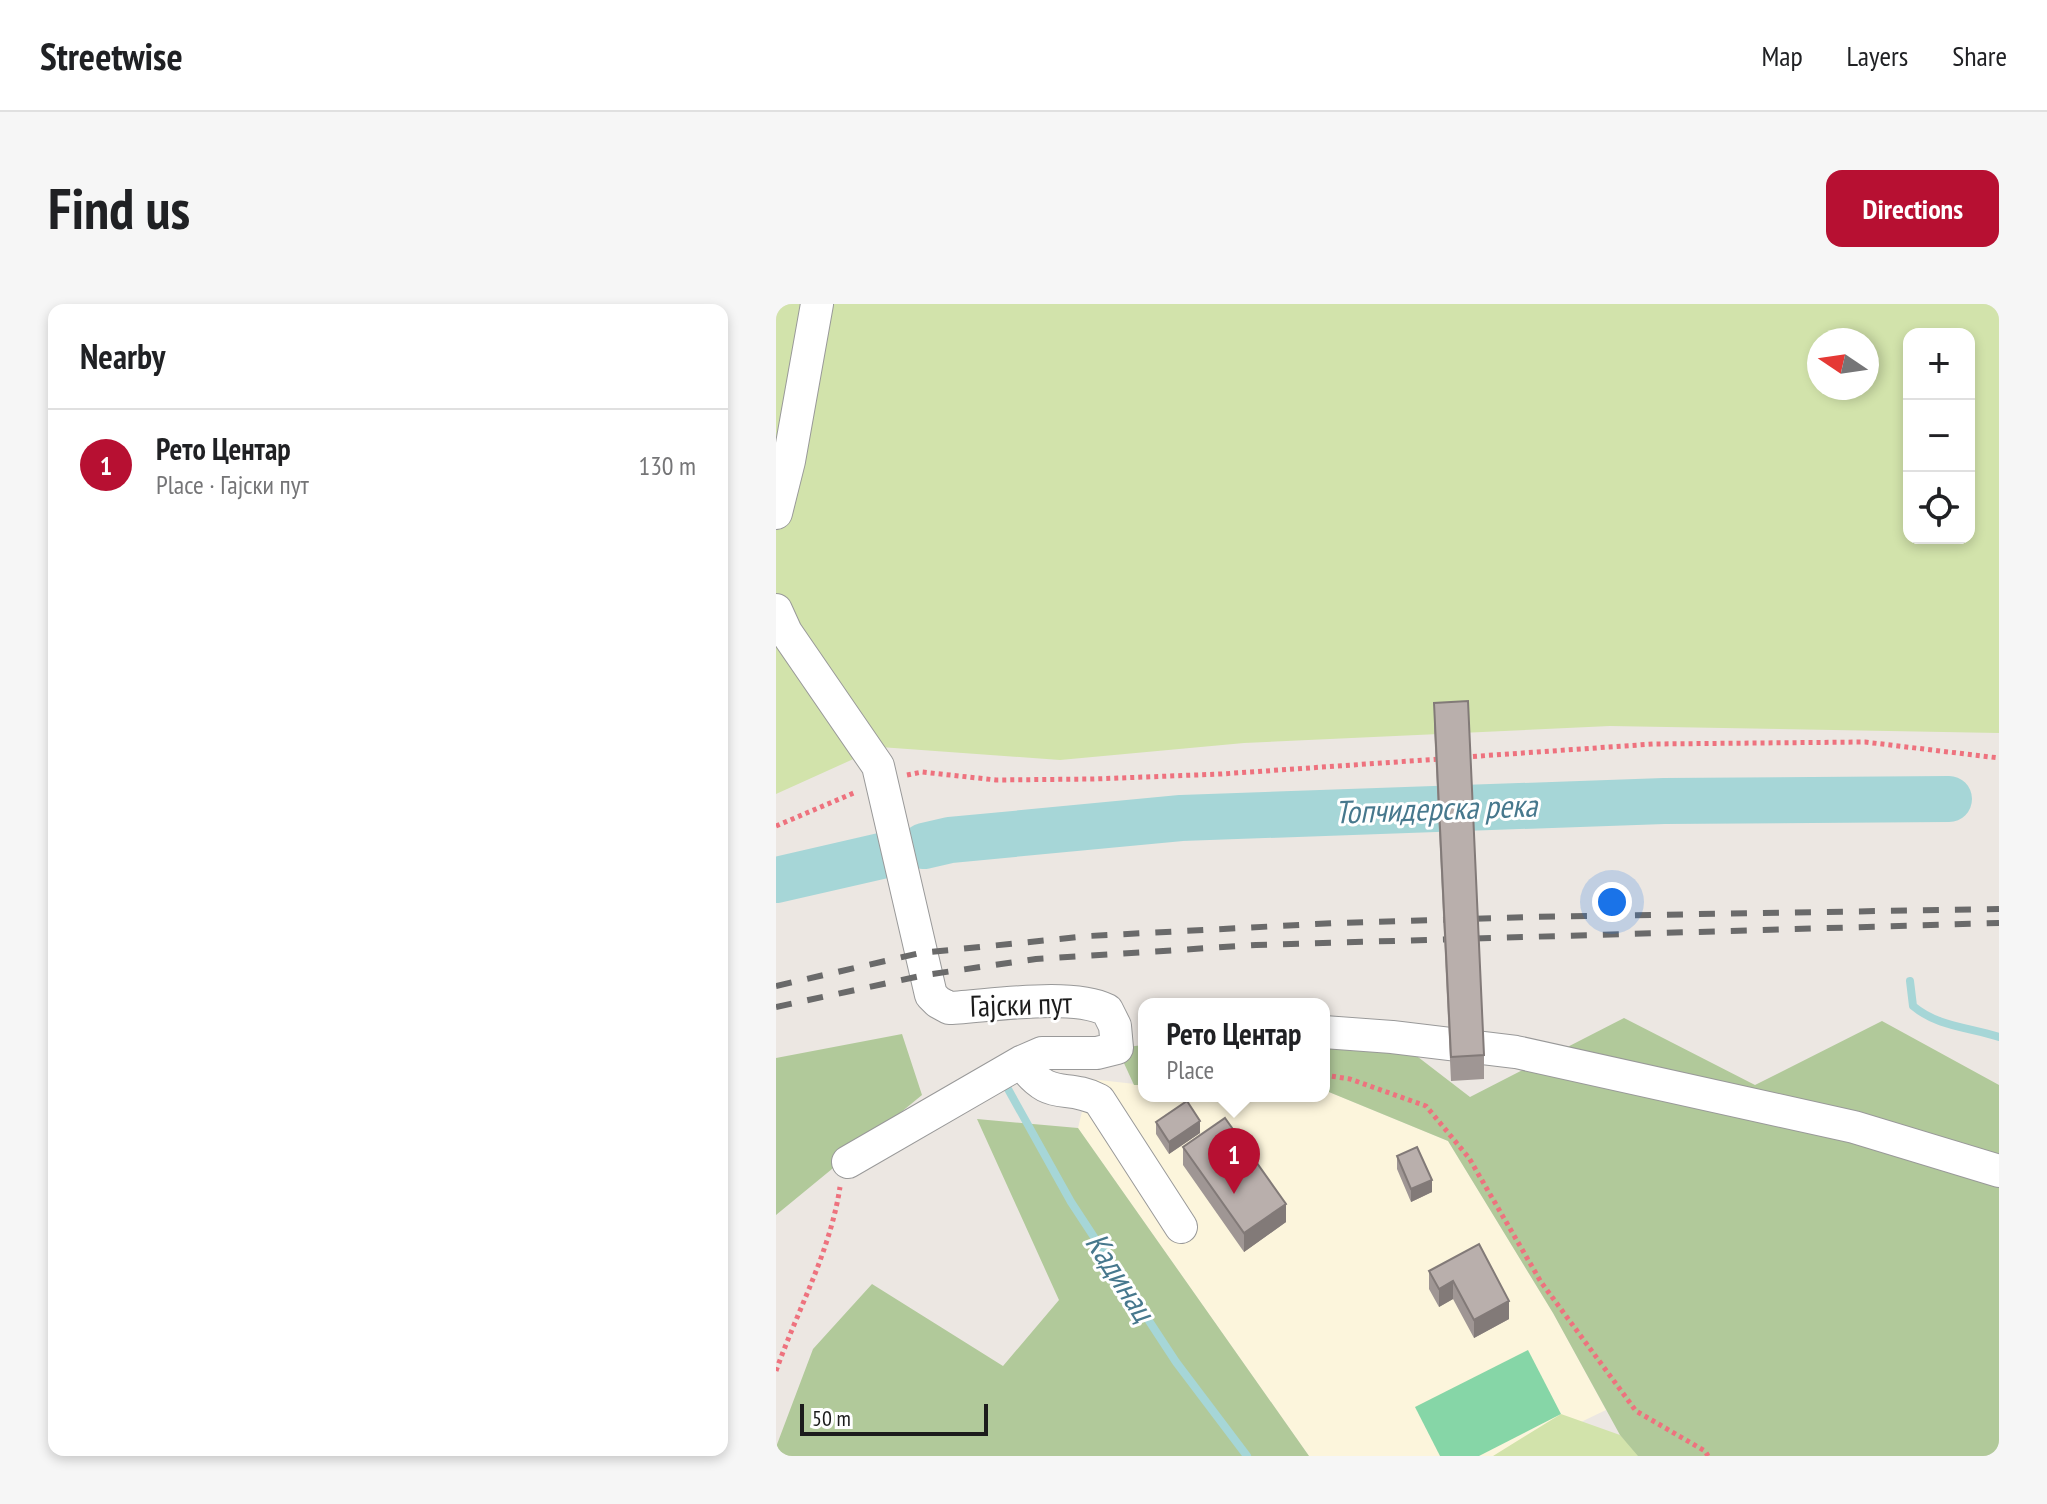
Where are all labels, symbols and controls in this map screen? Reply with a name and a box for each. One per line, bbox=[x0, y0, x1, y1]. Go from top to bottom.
text: Streetwise bbox=[40, 31, 183, 80]
text: Map bbox=[1761, 37, 1803, 74]
text: Layers bbox=[1847, 37, 1908, 74]
text: Share bbox=[1952, 37, 2007, 74]
button: Directions bbox=[1826, 170, 1999, 247]
text: Find us bbox=[48, 172, 190, 244]
north arrow bbox=[1807, 328, 1879, 400]
map controls bbox=[1903, 328, 1975, 544]
button: + bbox=[1903, 328, 1975, 400]
text: Nearby bbox=[80, 334, 165, 378]
button: − bbox=[1903, 400, 1975, 472]
text: Рето Центар bbox=[156, 429, 291, 468]
text: 1 bbox=[100, 449, 112, 482]
text: 130 m bbox=[638, 449, 696, 482]
text: Place · Гајски пут bbox=[156, 468, 309, 501]
button: locate bbox=[1903, 472, 1975, 544]
water label: Топчидерска река bbox=[1334, 783, 1540, 833]
your location bbox=[1592, 882, 1632, 922]
street label: Гајски пут bbox=[969, 982, 1073, 1025]
popup bbox=[1138, 998, 1330, 1102]
text: Рето Центар bbox=[1167, 1014, 1301, 1053]
text: Place bbox=[1167, 1053, 1214, 1086]
pin: 1 bbox=[1208, 1128, 1260, 1194]
water label: Кадинац bbox=[1077, 1224, 1166, 1330]
scale bar bbox=[800, 1400, 988, 1436]
text: 50 m bbox=[812, 1404, 851, 1432]

